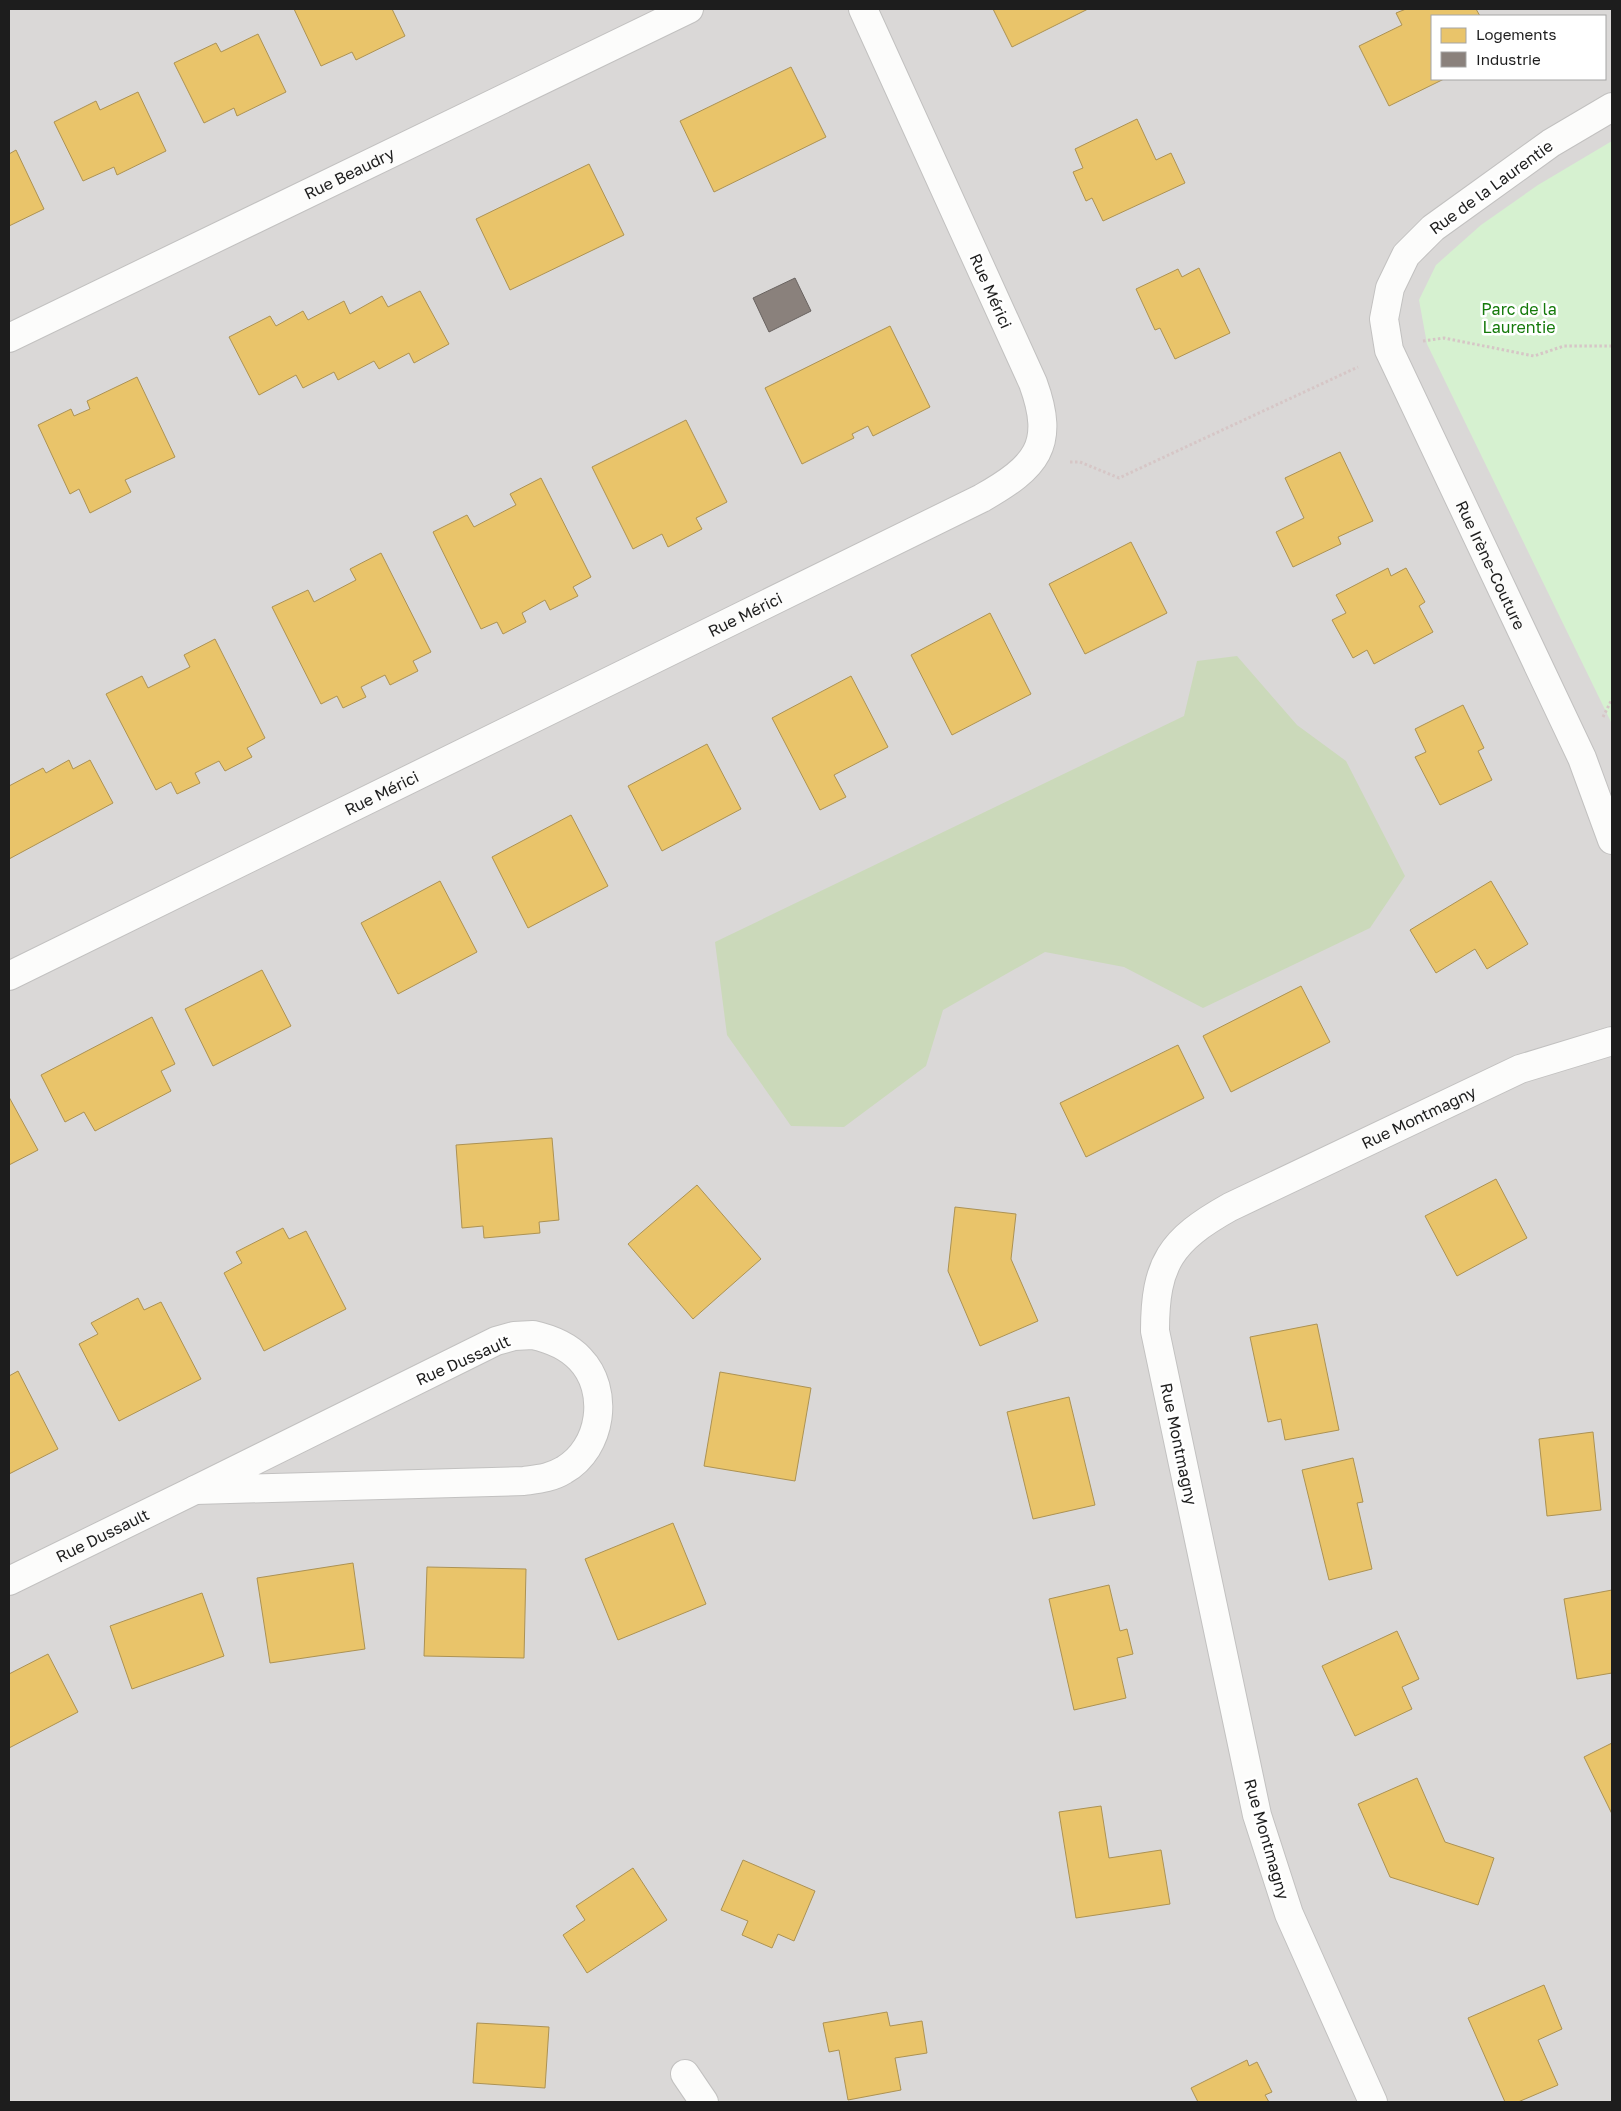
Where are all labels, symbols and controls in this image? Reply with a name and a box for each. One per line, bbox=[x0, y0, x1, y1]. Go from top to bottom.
legend bbox=[1431, 15, 1606, 80]
text: Logements bbox=[1476, 25, 1556, 43]
text: Industrie bbox=[1476, 50, 1541, 68]
street label: Rue de la Laurentie bbox=[1425, 135, 1557, 239]
street label: Rue Beaudry bbox=[301, 143, 398, 204]
street label: Rue Mérici bbox=[966, 250, 1016, 332]
park label: Parc de la Laurentie bbox=[1481, 299, 1557, 337]
street label: Rue Irène-Couture bbox=[1452, 497, 1530, 633]
street label: Rue Mérici bbox=[705, 588, 785, 641]
street label: Rue Mérici bbox=[341, 766, 422, 820]
street label: Rue Montmagny bbox=[1358, 1081, 1479, 1153]
street label: Rue Dussault bbox=[413, 1330, 513, 1390]
street label: Rue Montmagny bbox=[1156, 1381, 1202, 1507]
street label: Rue Dussault bbox=[53, 1504, 152, 1567]
street label: Rue Montmagny bbox=[1240, 1776, 1294, 1902]

